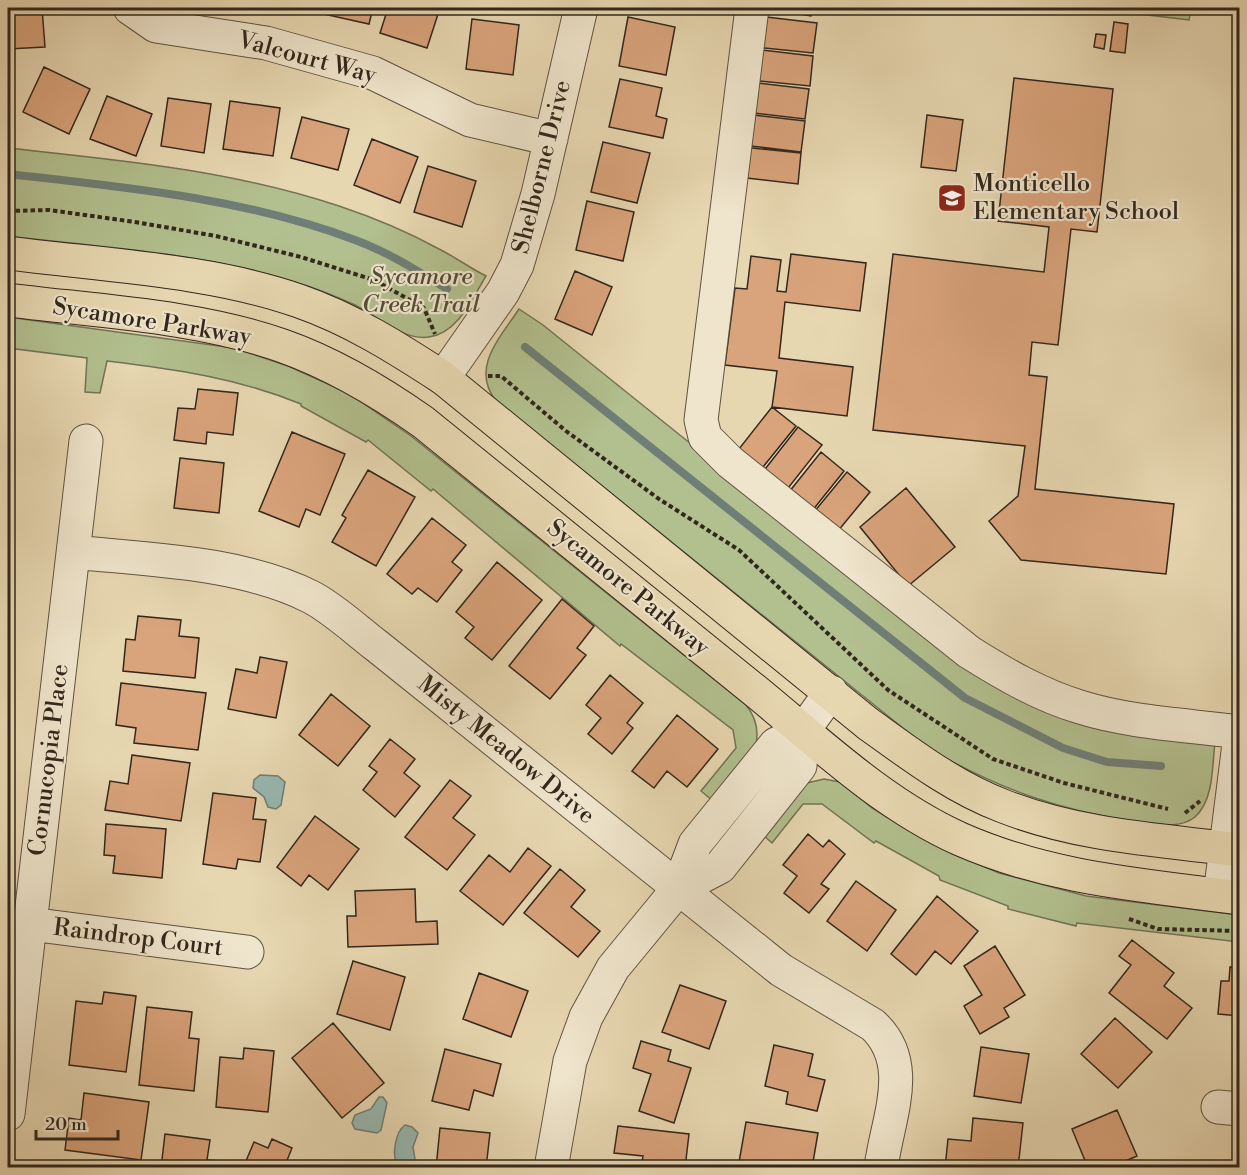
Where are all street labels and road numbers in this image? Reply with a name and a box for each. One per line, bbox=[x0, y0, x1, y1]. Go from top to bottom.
street label: Valcourt Way bbox=[234, 25, 380, 91]
street label: Shelborne Drive bbox=[506, 77, 578, 257]
street label: Sycamore Parkway bbox=[51, 291, 254, 353]
street label: Sycamore Parkway bbox=[541, 513, 716, 663]
street label: Cornucopia Place bbox=[22, 662, 76, 858]
street label: Misty Meadow Drive bbox=[411, 669, 601, 831]
street label: Raindrop Court bbox=[51, 913, 225, 963]

